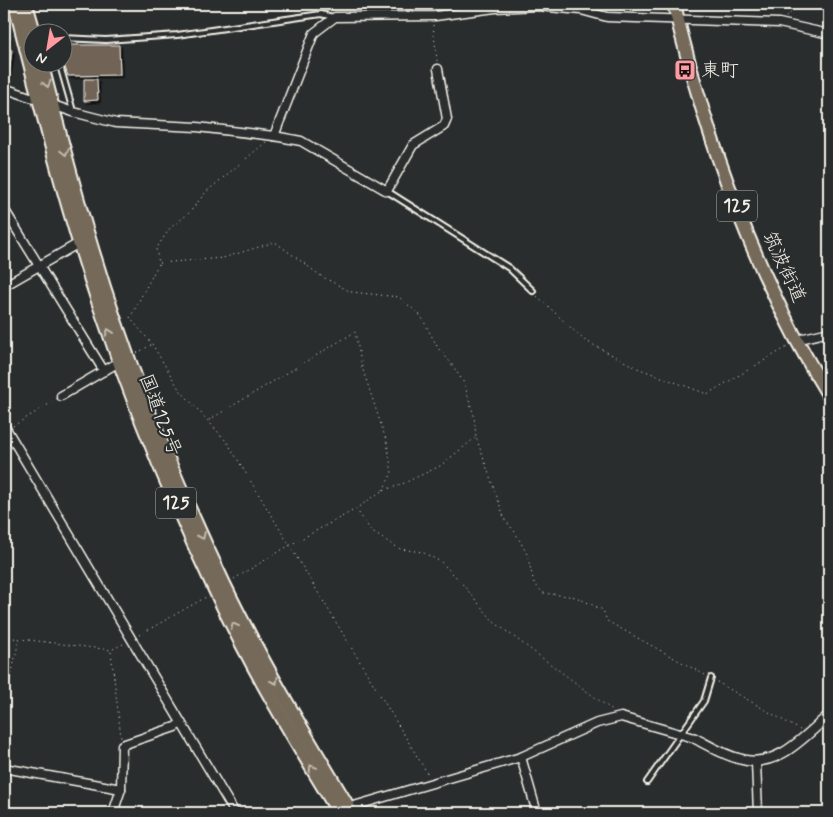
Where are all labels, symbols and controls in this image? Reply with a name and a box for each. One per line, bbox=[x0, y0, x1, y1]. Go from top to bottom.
north arrow bbox=[22, 22, 72, 72]
text: N bbox=[33, 48, 50, 68]
bus stop icon: 東町 bbox=[673, 58, 697, 82]
place label: 東町 bbox=[701, 58, 739, 83]
one-way arrow bbox=[41, 79, 52, 88]
one-way arrow bbox=[59, 148, 70, 157]
road number: 125 bbox=[717, 190, 757, 222]
street label: 筑波街道 bbox=[757, 227, 811, 307]
one-way arrow bbox=[105, 328, 115, 337]
street label: 国道125号 bbox=[133, 370, 187, 460]
road number: 125 bbox=[156, 488, 196, 518]
one-way arrow bbox=[196, 530, 206, 539]
one-way arrow bbox=[230, 623, 240, 632]
one-way arrow bbox=[269, 675, 279, 684]
one-way arrow bbox=[309, 765, 319, 774]

